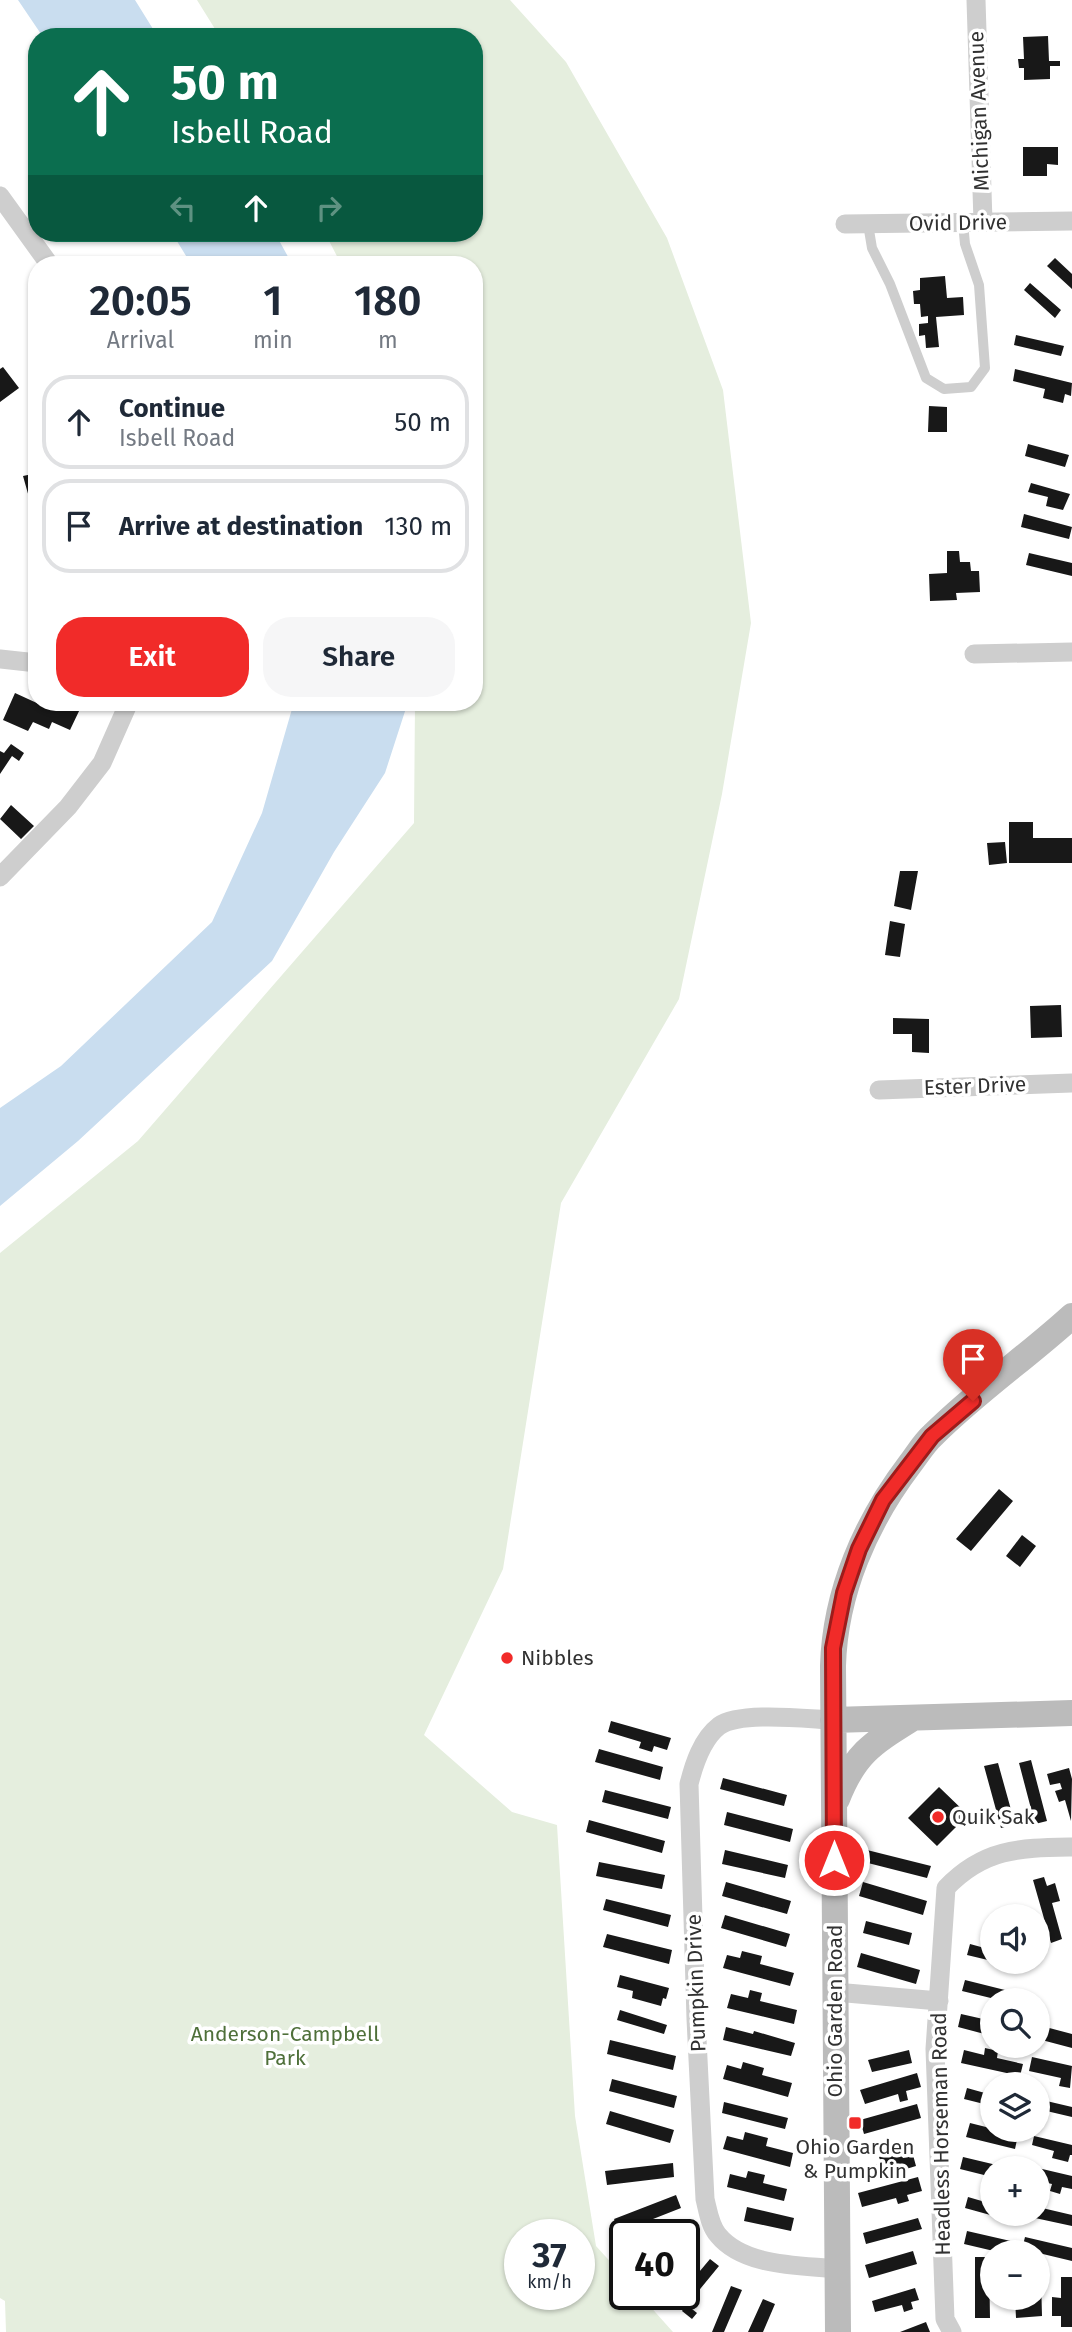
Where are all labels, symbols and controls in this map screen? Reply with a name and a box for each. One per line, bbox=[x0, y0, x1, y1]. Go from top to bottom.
street label: Michigan Avenue bbox=[963, 31, 995, 191]
text: 50 m bbox=[171, 53, 279, 112]
icon: ahead bbox=[56, 56, 147, 147]
text: Isbell Road bbox=[171, 113, 333, 151]
icon: left bbox=[164, 189, 202, 227]
icon: ahead bbox=[237, 189, 275, 227]
icon: right bbox=[310, 189, 348, 227]
street label: Ovid Drive bbox=[909, 209, 1007, 237]
text: 20:05 bbox=[89, 276, 192, 326]
text: 1 bbox=[263, 276, 282, 326]
text: 180 bbox=[354, 276, 422, 326]
text: Arrival bbox=[107, 326, 174, 354]
text: min bbox=[253, 326, 293, 354]
text: m bbox=[378, 326, 398, 354]
text: Continue bbox=[119, 393, 225, 424]
icon: ahead bbox=[60, 403, 98, 441]
text: 50 m bbox=[394, 407, 451, 438]
text: Isbell Road bbox=[119, 424, 235, 452]
icon: arrive bbox=[60, 507, 98, 545]
text: Arrive at destination bbox=[119, 511, 363, 542]
text: 130 m bbox=[384, 511, 452, 542]
button: Exit bbox=[56, 617, 249, 697]
button: Share bbox=[263, 617, 455, 697]
street label: Ester Drive bbox=[923, 1071, 1027, 1101]
pin bbox=[943, 1329, 1003, 1401]
icon: arrive bbox=[954, 1340, 992, 1378]
place label: Nibbles bbox=[521, 1645, 594, 1671]
marker: Nibbles bbox=[499, 1650, 515, 1666]
place label: Quik Sak bbox=[952, 1804, 1035, 1830]
marker: Quik Sak bbox=[930, 1809, 946, 1825]
position arrow bbox=[797, 1823, 871, 1897]
map controls bbox=[980, 1904, 1050, 2310]
button: sound bbox=[980, 1904, 1050, 1974]
street label: Pumpkin Drive bbox=[681, 1914, 711, 2052]
street label: Ohio Garden Road bbox=[822, 1924, 848, 2098]
button: search bbox=[980, 1988, 1050, 2058]
street label: Headless Horseman Road bbox=[926, 2012, 956, 2256]
park label: Anderson-Campbell Park bbox=[191, 2021, 379, 2071]
button: layers bbox=[980, 2072, 1050, 2142]
marker: Ohio Garden & Pumpkin bbox=[847, 2115, 863, 2131]
place label: Ohio Garden & Pumpkin bbox=[795, 2134, 915, 2184]
button: + bbox=[980, 2156, 1050, 2226]
speed limit sign: 40 bbox=[609, 2219, 700, 2310]
text: 37 bbox=[532, 2234, 567, 2276]
button: − bbox=[980, 2240, 1050, 2310]
text: km/h bbox=[527, 2271, 572, 2293]

